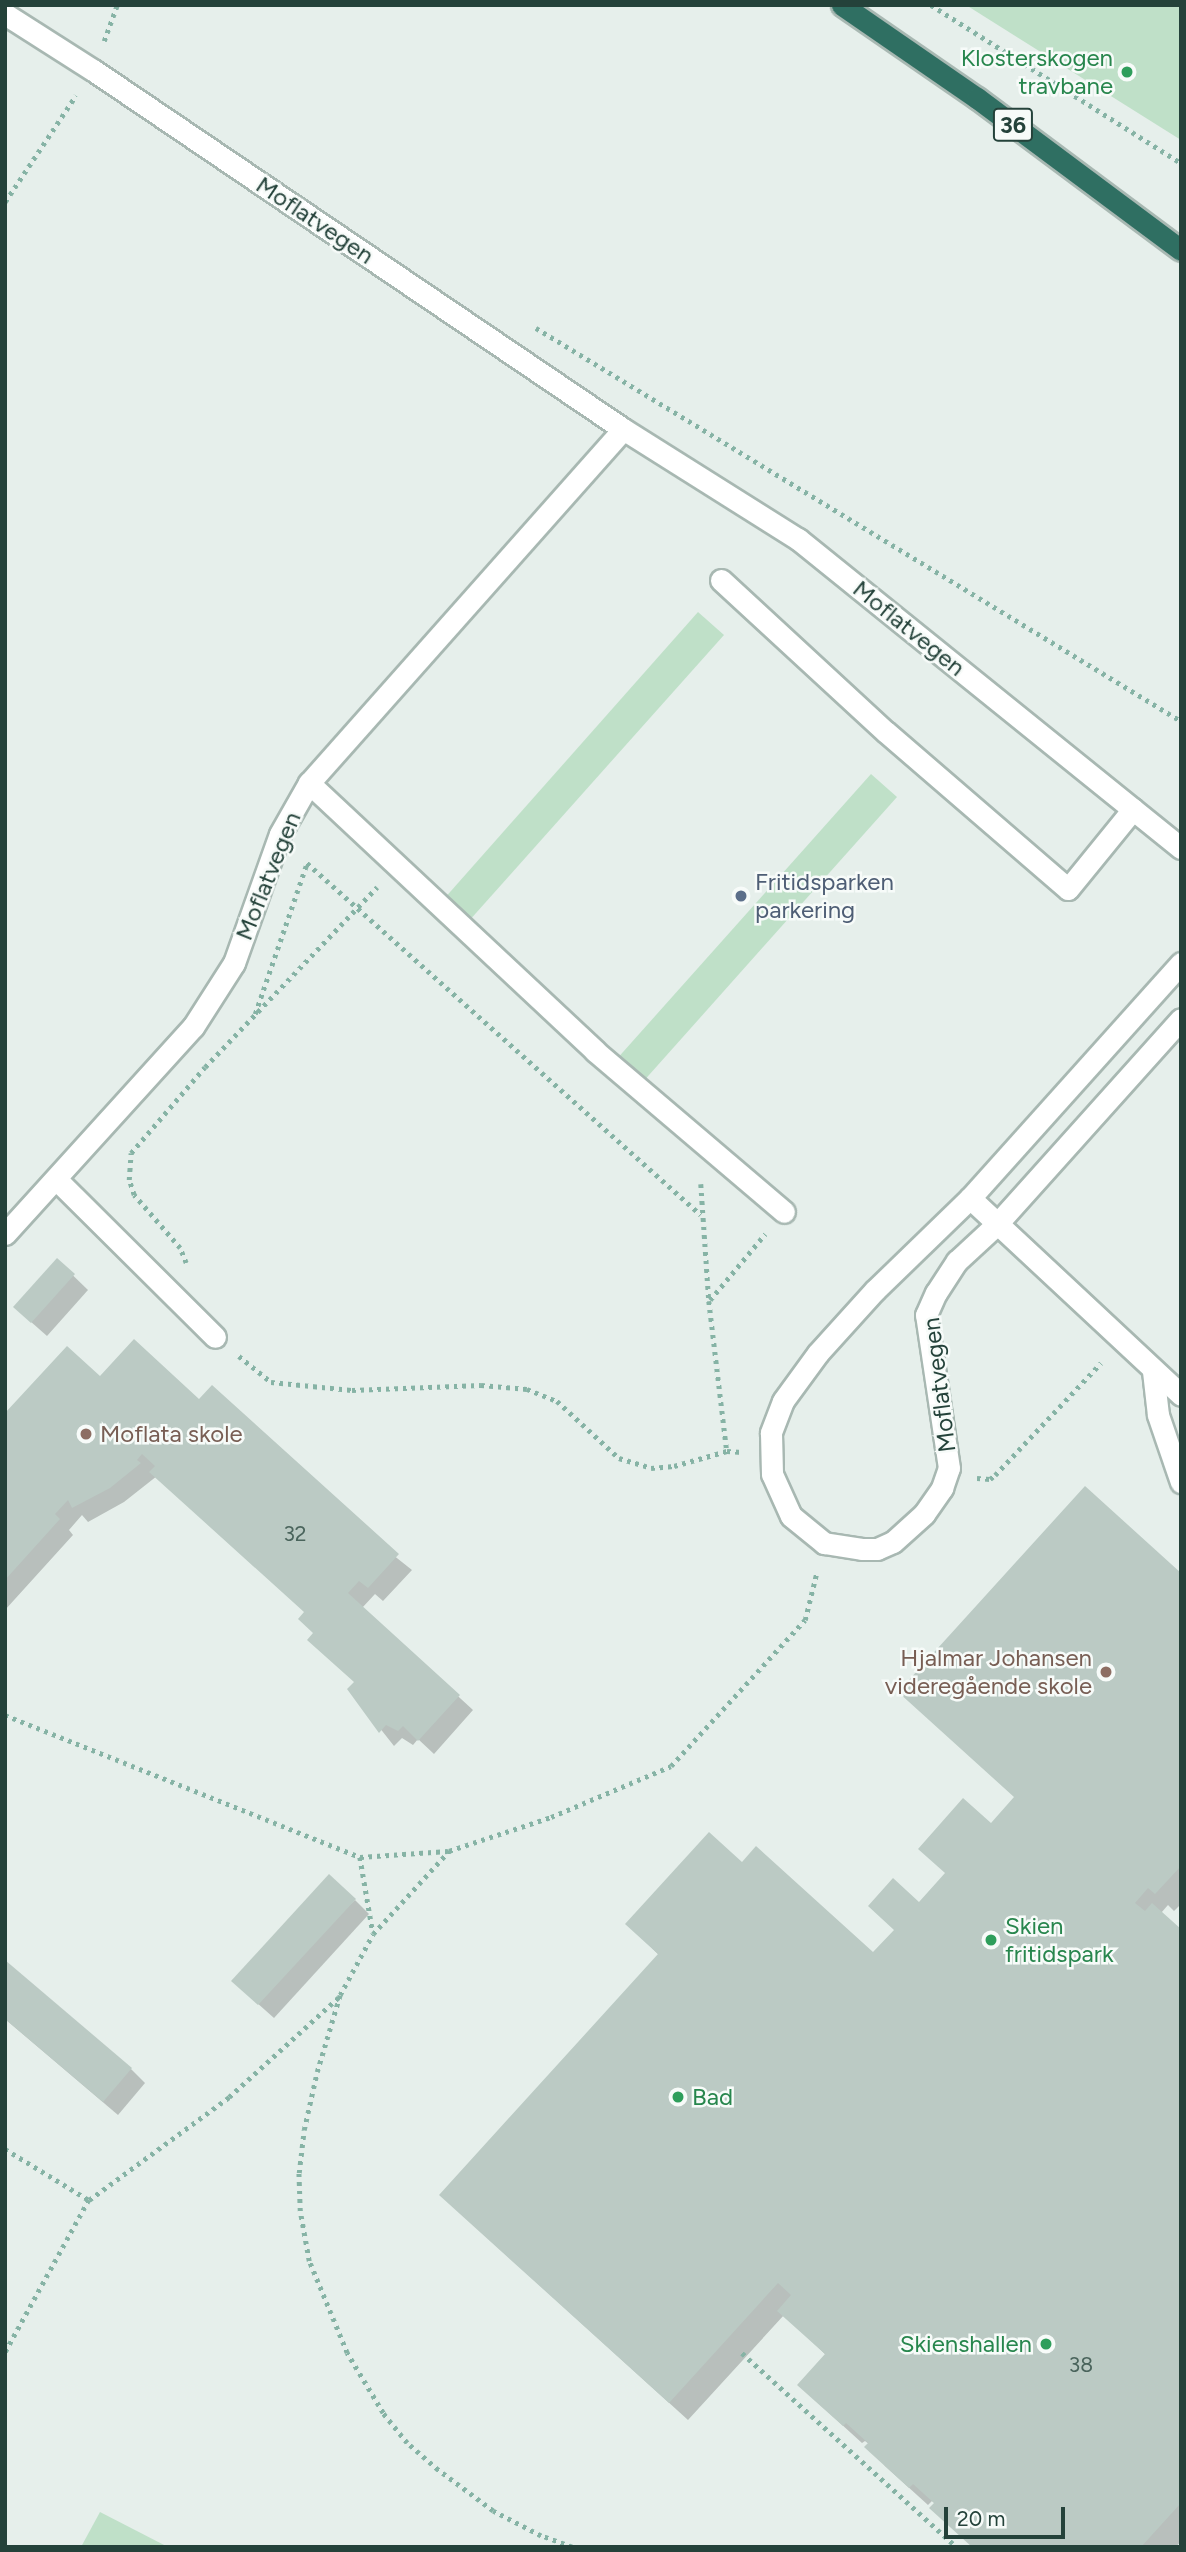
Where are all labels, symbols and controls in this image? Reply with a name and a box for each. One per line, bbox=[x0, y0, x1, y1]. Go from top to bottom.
place label: Klosterskogen travbane bbox=[961, 44, 1113, 100]
marker: Klosterskogen travbane bbox=[1119, 64, 1135, 80]
road number: 36 bbox=[992, 106, 1034, 144]
street label: Moflatvegen bbox=[251, 170, 379, 270]
street label: Moflatvegen bbox=[847, 574, 971, 682]
street label: Moflatvegen bbox=[229, 808, 307, 944]
place label: Fritidsparken parkering bbox=[755, 868, 894, 924]
marker: Fritidsparken parkering bbox=[733, 888, 749, 904]
street label: Moflatvegen bbox=[916, 1316, 962, 1454]
place label: Moflata skole bbox=[100, 1420, 243, 1448]
marker: Moflata skole bbox=[78, 1426, 94, 1442]
house number: 32 bbox=[283, 1521, 307, 1547]
place label: Hjalmar Johansen videregående skole bbox=[885, 1644, 1092, 1700]
marker: Hjalmar Johansen videregående skole bbox=[1098, 1664, 1114, 1680]
place label: Skien fritidspark bbox=[1005, 1912, 1114, 1968]
marker: Skien fritidspark bbox=[983, 1932, 999, 1948]
place label: Bad bbox=[692, 2083, 733, 2111]
marker: Bad bbox=[670, 2089, 686, 2105]
place label: Skienshallen bbox=[900, 2330, 1032, 2358]
marker: Skienshallen bbox=[1038, 2336, 1054, 2352]
house number: 38 bbox=[1069, 2352, 1093, 2378]
scale bar bbox=[948, 2492, 1069, 2536]
text: 20 m bbox=[957, 2506, 1005, 2531]

